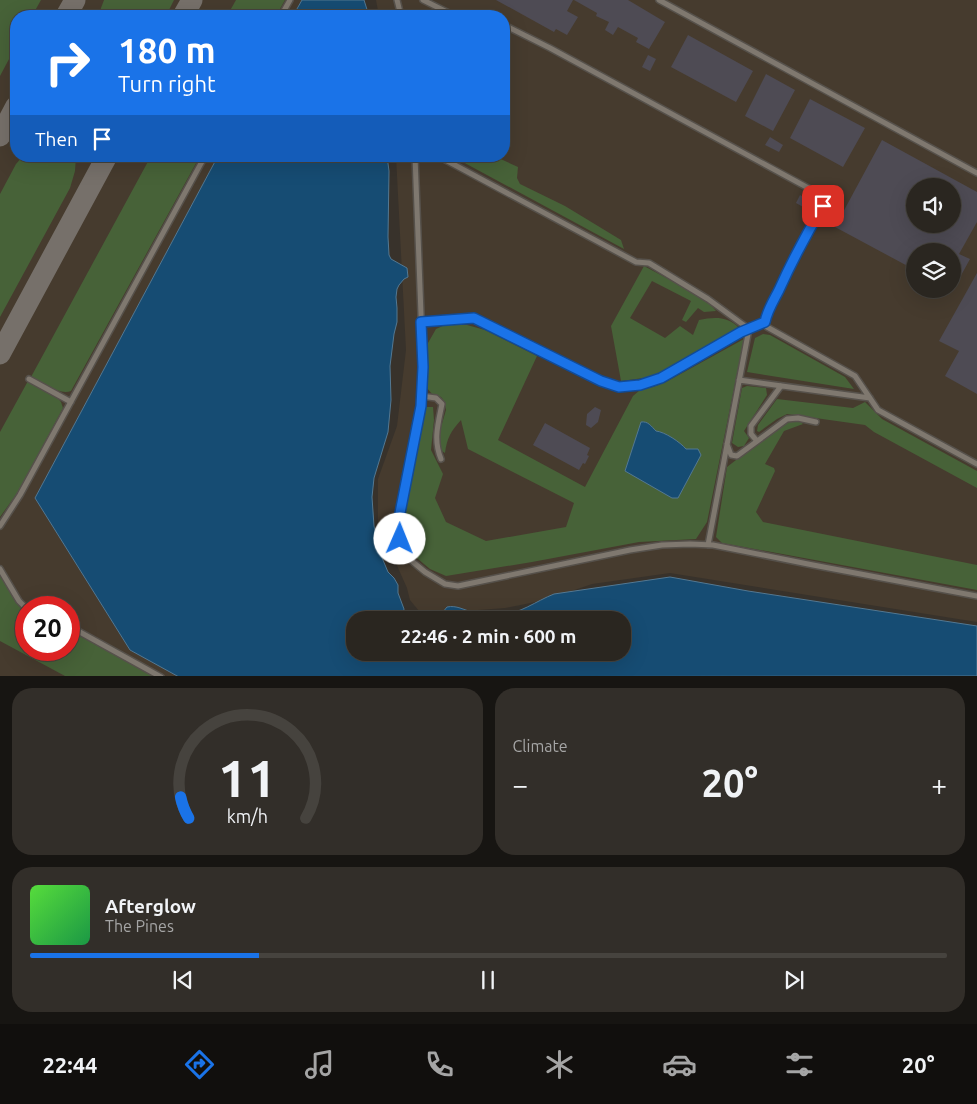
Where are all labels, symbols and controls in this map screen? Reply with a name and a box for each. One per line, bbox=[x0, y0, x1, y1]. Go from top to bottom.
icon: right bbox=[35, 30, 100, 95]
text: 180 m bbox=[118, 30, 216, 70]
text: Turn right bbox=[118, 71, 216, 96]
icon: arrive bbox=[88, 125, 116, 153]
text: Then bbox=[35, 128, 78, 150]
map controls bbox=[906, 178, 961, 298]
button: sound bbox=[906, 178, 961, 233]
pin bbox=[802, 185, 844, 227]
icon: arrive bbox=[809, 192, 837, 220]
button: layers bbox=[906, 243, 961, 298]
position arrow bbox=[373, 512, 425, 564]
speed limit sign: 20 bbox=[15, 596, 80, 661]
text: 22:46 · 2 min · 600 m bbox=[401, 625, 576, 647]
text: Climate bbox=[513, 737, 568, 755]
text: 11 bbox=[218, 749, 277, 807]
text: 20° bbox=[702, 762, 758, 804]
text: − bbox=[513, 769, 528, 800]
text: + bbox=[931, 769, 947, 800]
text: km/h bbox=[227, 806, 268, 826]
text: Afterglow bbox=[105, 895, 196, 917]
text: The Pines bbox=[105, 917, 174, 935]
icon: previous bbox=[169, 966, 197, 994]
icon: pause bbox=[474, 966, 502, 994]
icon: next bbox=[780, 966, 808, 994]
icon: directions bbox=[182, 1047, 217, 1082]
icon: music bbox=[302, 1047, 337, 1082]
icon: phone bbox=[422, 1047, 457, 1082]
icon: climate bbox=[542, 1047, 577, 1082]
icon: car bbox=[662, 1047, 697, 1082]
icon: filters bbox=[782, 1047, 817, 1082]
text: 22:44 bbox=[42, 1052, 98, 1077]
text: 20° bbox=[902, 1052, 934, 1077]

